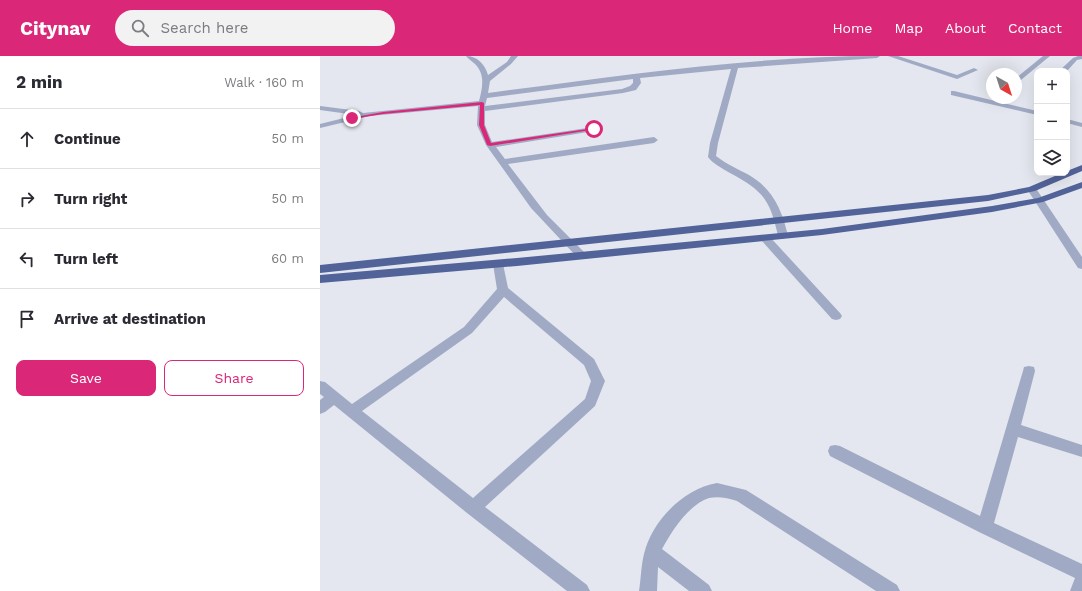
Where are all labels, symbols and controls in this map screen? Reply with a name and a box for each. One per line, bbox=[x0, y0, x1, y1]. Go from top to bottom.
search box bbox=[115, 10, 395, 46]
text: Citynav bbox=[20, 17, 91, 40]
icon: search bbox=[129, 17, 151, 39]
text: Search here bbox=[161, 19, 248, 37]
text: Home bbox=[832, 20, 872, 36]
text: Map bbox=[894, 20, 923, 36]
text: About bbox=[945, 20, 986, 36]
text: Contact bbox=[1008, 20, 1062, 36]
north arrow bbox=[986, 68, 1022, 104]
map controls bbox=[1034, 68, 1070, 176]
button: + bbox=[1034, 68, 1070, 104]
text: 2 min bbox=[16, 72, 62, 92]
text: Walk · 160 m bbox=[224, 75, 304, 90]
button: − bbox=[1034, 104, 1070, 140]
route end bbox=[343, 109, 361, 127]
route start bbox=[585, 120, 603, 138]
icon: ahead bbox=[16, 128, 38, 150]
text: Continue bbox=[54, 130, 121, 148]
text: 50 m bbox=[272, 131, 304, 146]
button: layers bbox=[1034, 140, 1070, 176]
icon: right bbox=[16, 188, 38, 210]
text: Turn right bbox=[54, 190, 127, 208]
text: 50 m bbox=[272, 191, 304, 206]
icon: left bbox=[16, 248, 38, 270]
text: Turn left bbox=[54, 250, 118, 268]
text: 60 m bbox=[271, 251, 304, 266]
icon: arrive bbox=[16, 308, 38, 330]
text: Arrive at destination bbox=[54, 310, 206, 328]
button: Save bbox=[16, 360, 156, 396]
button: Share bbox=[164, 360, 304, 396]

